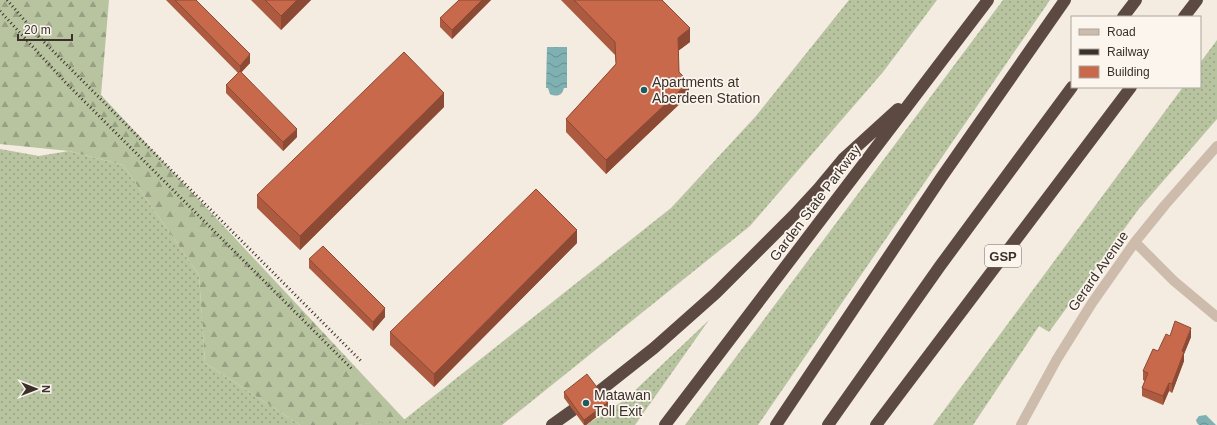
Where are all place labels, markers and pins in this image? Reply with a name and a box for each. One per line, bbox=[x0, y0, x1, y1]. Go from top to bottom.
place label: Apartments at Aberdeen Station bbox=[652, 74, 760, 106]
marker: Apartments at Aberdeen Station bbox=[639, 85, 649, 95]
place label: Matawan Toll Exit bbox=[594, 387, 651, 419]
marker: Matawan Toll Exit bbox=[581, 398, 591, 408]

